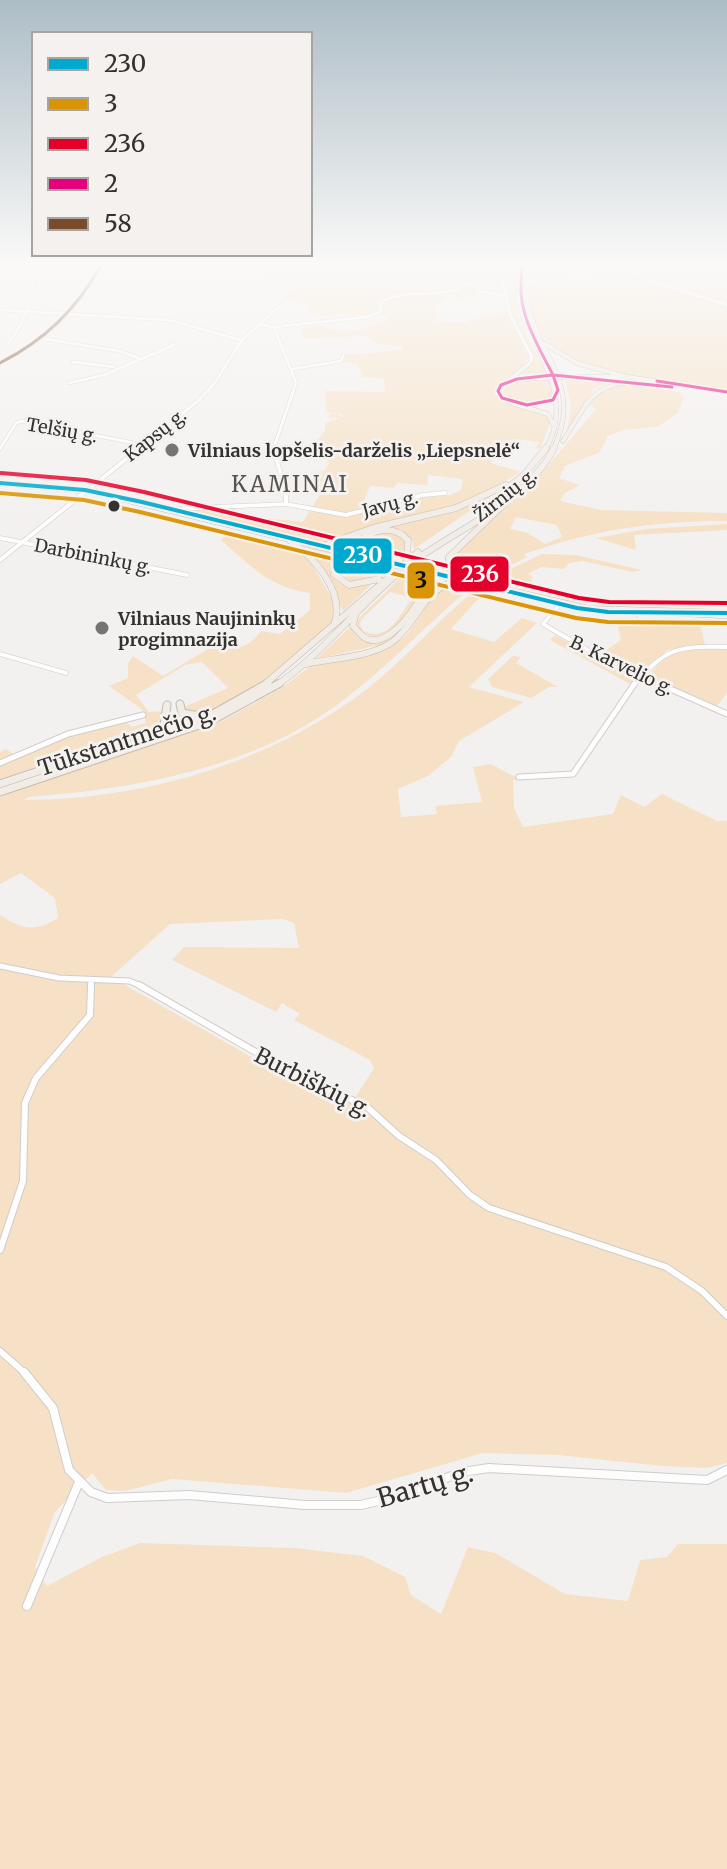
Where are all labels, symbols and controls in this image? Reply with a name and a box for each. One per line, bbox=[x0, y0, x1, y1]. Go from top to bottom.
legend bbox=[32, 32, 312, 256]
text: 230 bbox=[104, 48, 146, 79]
text: 3 bbox=[104, 88, 118, 119]
text: 236 bbox=[104, 128, 145, 159]
text: 2 bbox=[104, 168, 118, 199]
text: 58 bbox=[104, 208, 132, 239]
street label: Kapsų g. bbox=[119, 403, 191, 467]
street label: Telšių g. bbox=[25, 412, 99, 448]
place label: Vilniaus lopšelis-darželis „Liepsnelė“ bbox=[187, 439, 520, 462]
marker: Vilniaus lopšelis-darželis „Liepsnelė“ bbox=[163, 441, 181, 459]
street label: Žirnių g. bbox=[469, 463, 541, 527]
district label: KAMINAI bbox=[231, 470, 349, 498]
street label: Javų g. bbox=[359, 486, 420, 523]
unlabelled marker bbox=[106, 498, 122, 514]
street label: Darbininkų g. bbox=[32, 533, 154, 579]
line badge: 230 bbox=[332, 537, 393, 575]
text: 230 bbox=[343, 541, 383, 569]
line badge: 236 bbox=[449, 555, 510, 593]
text: 236 bbox=[461, 560, 499, 588]
line badge: 3 bbox=[406, 561, 436, 600]
text: 3 bbox=[415, 566, 427, 594]
place label: Vilniaus Naujininkų progimnazija bbox=[117, 607, 296, 651]
marker: Vilniaus Naujininkų progimnazija bbox=[93, 619, 111, 637]
street label: B. Karvelio g. bbox=[566, 630, 678, 700]
street label: Tūkstantmečio g. bbox=[35, 698, 219, 782]
street label: Burbiškių g. bbox=[250, 1041, 376, 1123]
street label: Bartų g. bbox=[373, 1456, 477, 1514]

